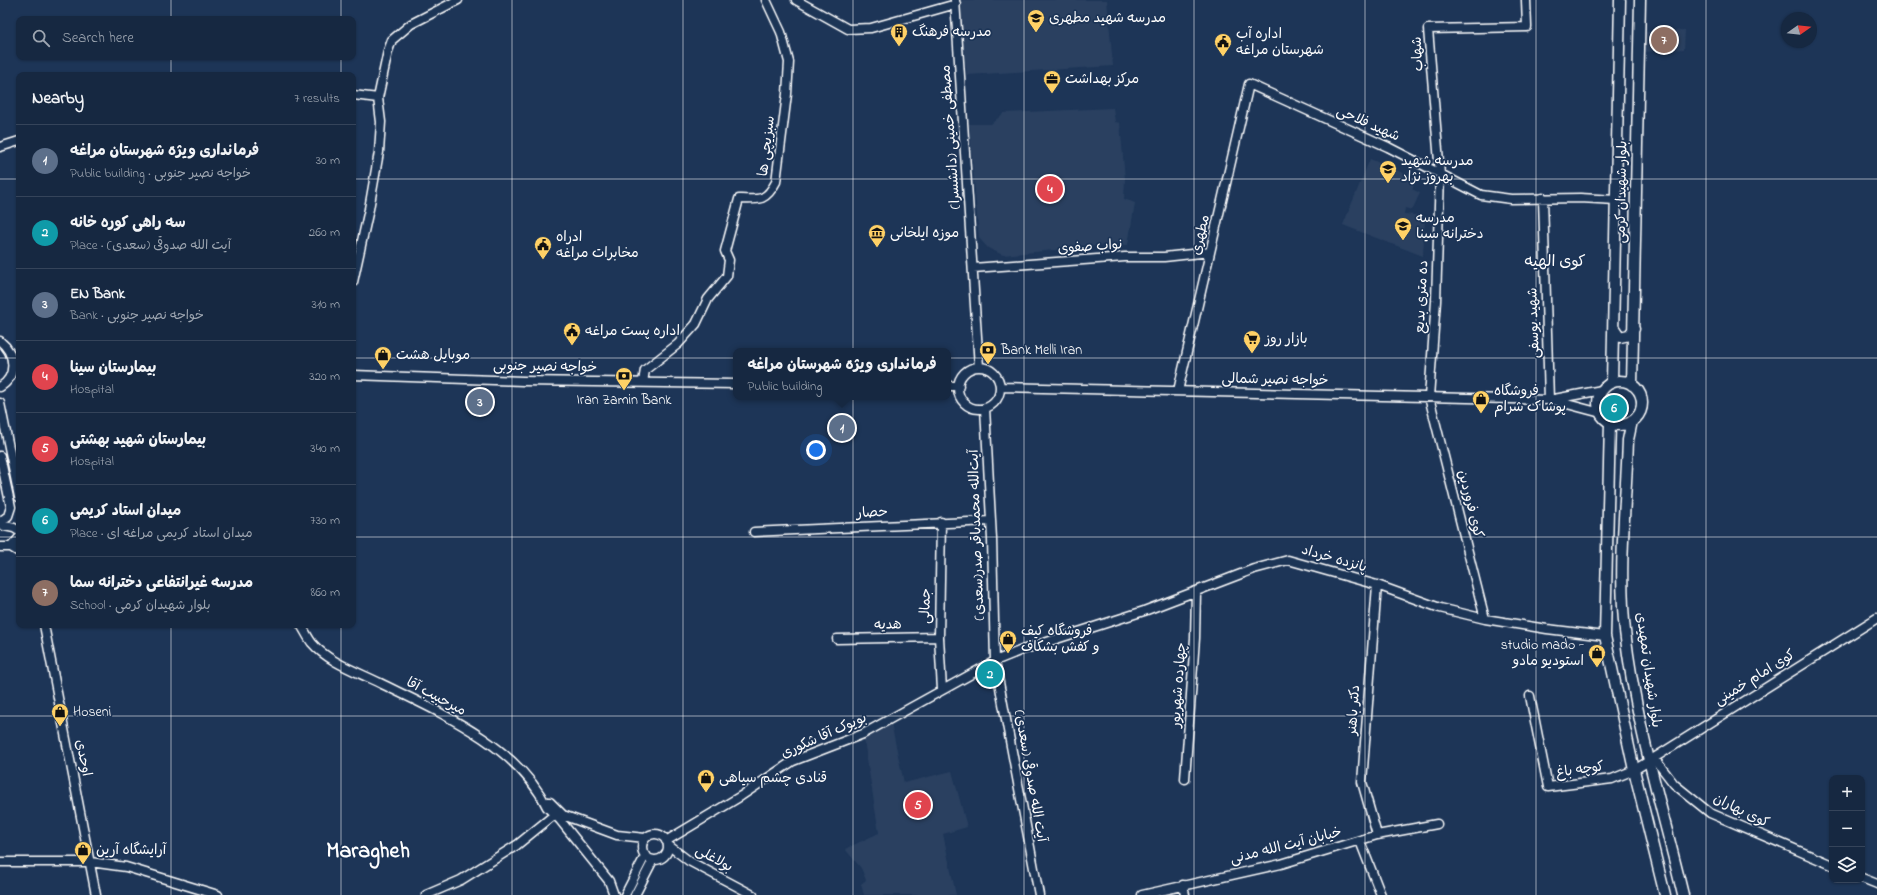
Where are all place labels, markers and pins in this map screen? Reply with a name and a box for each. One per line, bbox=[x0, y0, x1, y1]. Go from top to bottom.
school or university icon: مدرسه شهید مطهری bbox=[1026, 8, 1046, 33]
place label: مدرسه شهید مطهری bbox=[1049, 8, 1166, 29]
building icon: مدرسه فرهنگ bbox=[889, 22, 909, 47]
place label: مدرسه فرهنگ bbox=[912, 22, 991, 43]
place label: اداره آب شهرستان مراغه bbox=[1236, 24, 1324, 61]
pin: 7 bbox=[1651, 25, 1677, 55]
public building icon: اداره آب شهرستان مراغه bbox=[1213, 32, 1233, 57]
office icon: مرکز بهداشت bbox=[1042, 69, 1062, 94]
place label: مرکز بهداشت bbox=[1065, 69, 1139, 90]
place label: مدرسه شهید بهروز نژاد bbox=[1401, 151, 1473, 188]
school or university icon: مدرسه شهید بهروز نژاد bbox=[1378, 159, 1398, 184]
pin: 4 bbox=[1037, 174, 1063, 204]
place label: مدرسه دخترانه سینا bbox=[1416, 208, 1484, 245]
school or university icon: مدرسه دخترانه سینا bbox=[1393, 216, 1413, 241]
museum icon: موزه ایلخانی bbox=[867, 223, 887, 248]
place label: موزه ایلخانی bbox=[890, 223, 959, 244]
place label: ادراه مخابرات مراغه bbox=[556, 227, 639, 264]
public building icon: ادراه مخابرات مراغه bbox=[533, 235, 553, 260]
public building icon: اداره پست مراغه bbox=[562, 321, 582, 346]
place label: اداره پست مراغه bbox=[585, 321, 680, 342]
supermarket icon: بازار روز bbox=[1242, 329, 1262, 354]
place label: بازار روز bbox=[1264, 329, 1308, 350]
bank icon: Bank Melli Iran bbox=[978, 340, 998, 365]
place label: Bank Melli Iran bbox=[1000, 340, 1082, 361]
shop icon: موبایل هشت bbox=[373, 345, 393, 370]
place label: موبایل هشت bbox=[396, 345, 470, 366]
bank icon: Iran Zamin Bank bbox=[614, 366, 634, 391]
place label: فروشگاه پوشاک شرام bbox=[1494, 381, 1566, 418]
pin: 3 bbox=[467, 387, 493, 417]
shop icon: فروشگاه پوشاک شرام bbox=[1471, 389, 1491, 414]
place label: Iran Zamin Bank bbox=[577, 390, 672, 411]
pin: 6 bbox=[1601, 393, 1627, 423]
pin: 1 bbox=[829, 413, 855, 443]
place label: فروشگاه کیف و کفش بشکاف bbox=[1021, 621, 1099, 658]
shop icon: فروشگاه کیف و کفش بشکاف bbox=[998, 629, 1018, 654]
place label: studio mado - استودیو مادو bbox=[1501, 635, 1584, 672]
shop icon: studio mado - استودیو مادو bbox=[1587, 643, 1607, 668]
pin: 2 bbox=[977, 659, 1003, 689]
shop icon: Hoseni bbox=[50, 702, 70, 727]
place label: Hoseni bbox=[73, 702, 111, 723]
shop icon: قنادی چشم سیاهی bbox=[696, 768, 716, 793]
place label: قنادی چشم سیاهی bbox=[719, 768, 827, 789]
pin: 5 bbox=[905, 790, 931, 820]
shop icon: آرایشگاه آرین bbox=[73, 840, 93, 865]
place label: آرایشگاه آرین bbox=[96, 840, 167, 861]

